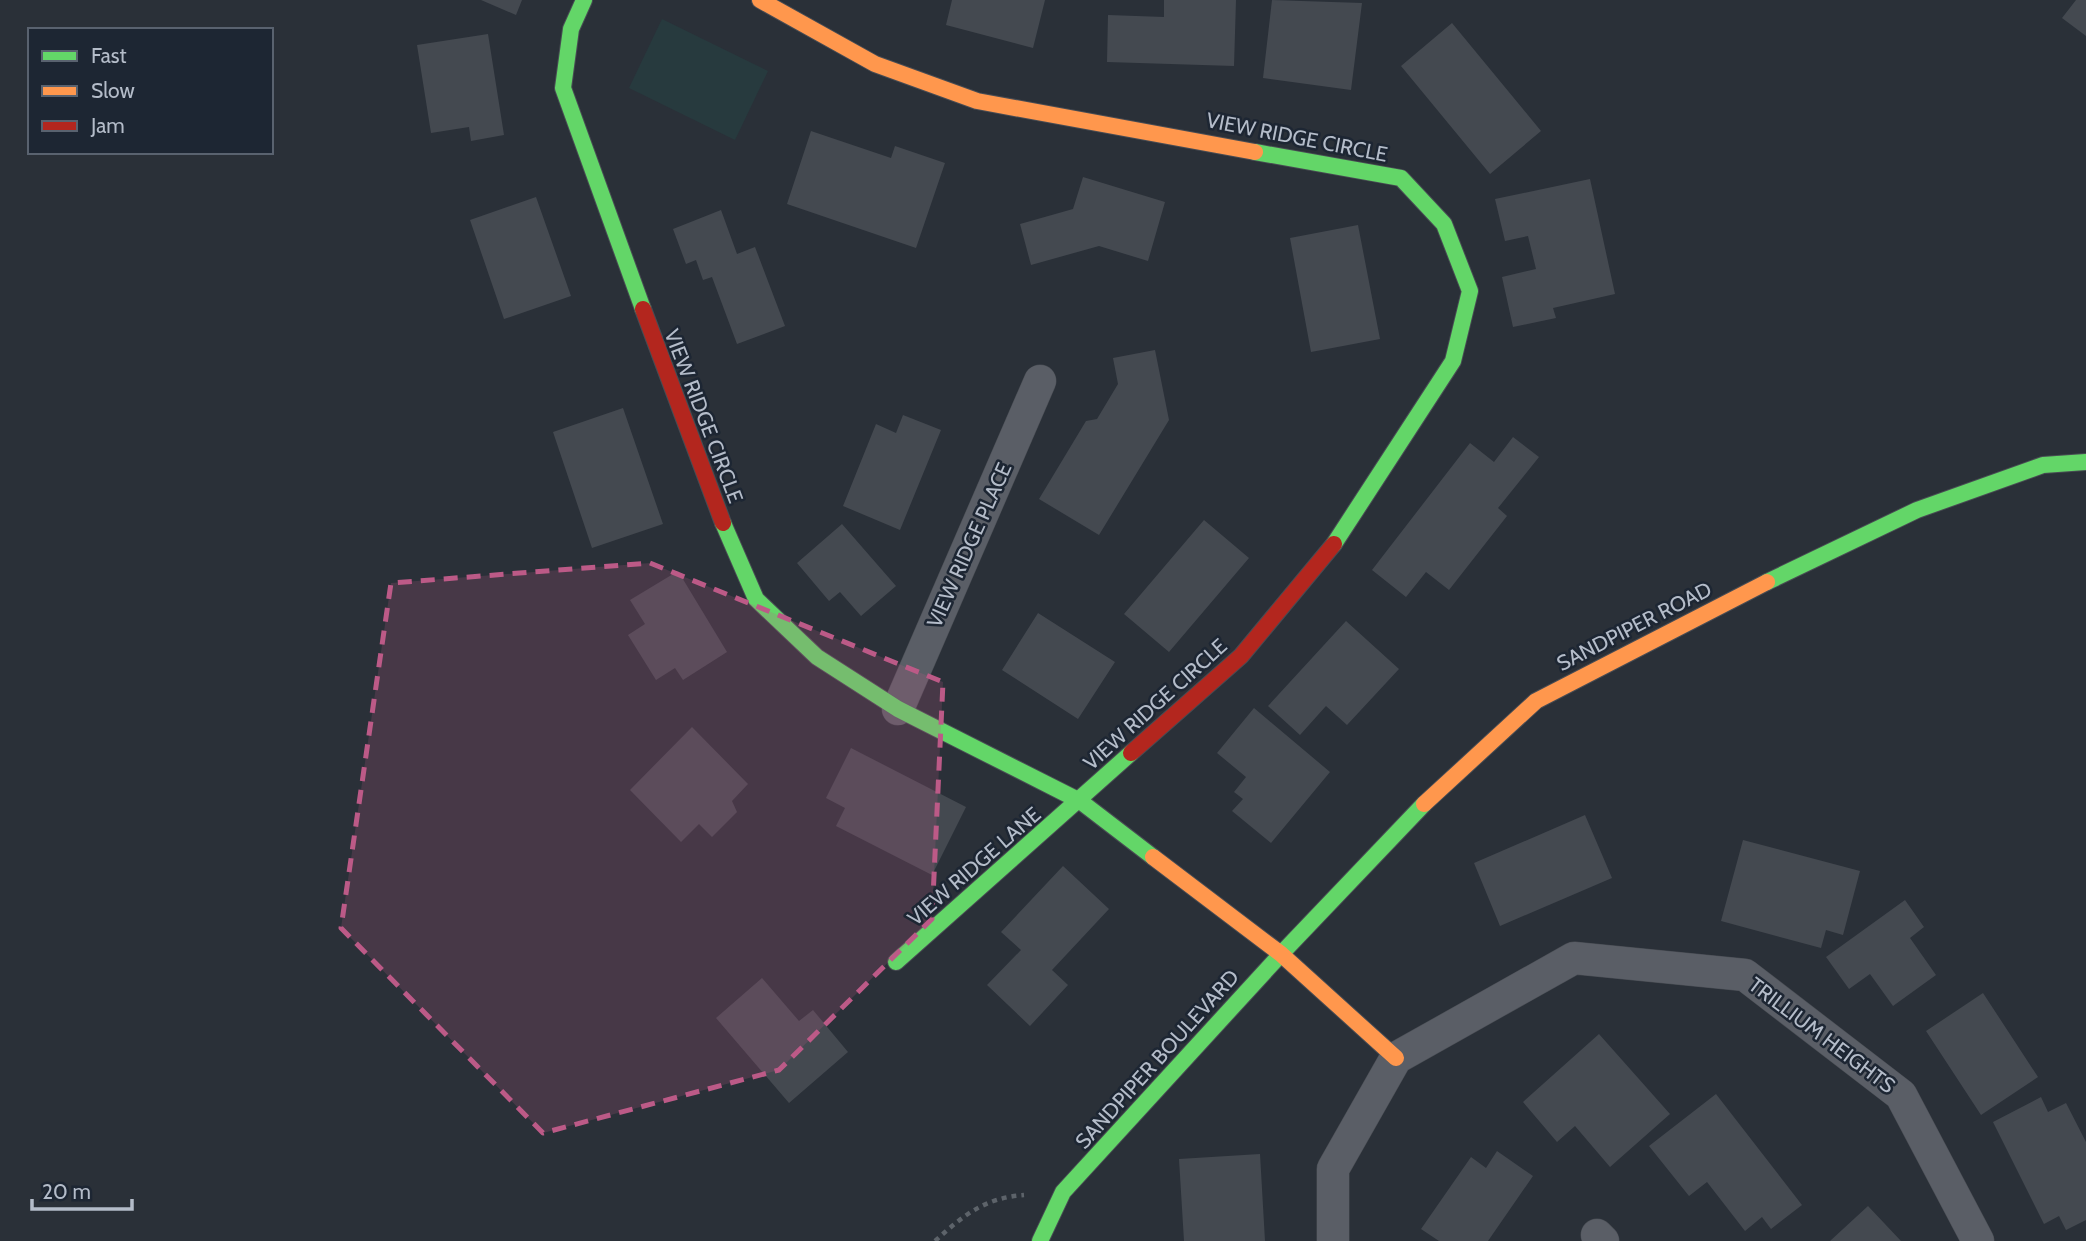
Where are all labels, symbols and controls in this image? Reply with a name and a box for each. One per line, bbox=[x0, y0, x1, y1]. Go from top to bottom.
legend bbox=[28, 28, 273, 154]
text: Fast bbox=[91, 43, 127, 68]
text: Slow bbox=[91, 78, 135, 103]
street label: VIEW RIDGE CIRCLE bbox=[1204, 107, 1390, 167]
text: Jam bbox=[90, 113, 125, 138]
street label: VIEW RIDGE CIRCLE bbox=[659, 326, 749, 506]
street label: VIEW RIDGE PLACE bbox=[921, 459, 1017, 631]
street label: SANDPIPER ROAD bbox=[1552, 576, 1716, 676]
street label: VIEW RIDGE CIRCLE bbox=[1078, 633, 1232, 775]
street label: VIEW RIDGE LANE bbox=[902, 801, 1046, 931]
street label: SANDPIPER BOULEVARD bbox=[1070, 964, 1244, 1154]
street label: TRILLIUM HEIGHTS bbox=[1744, 972, 1900, 1098]
scale bar bbox=[32, 1168, 131, 1212]
text: 20 m bbox=[42, 1179, 91, 1204]

